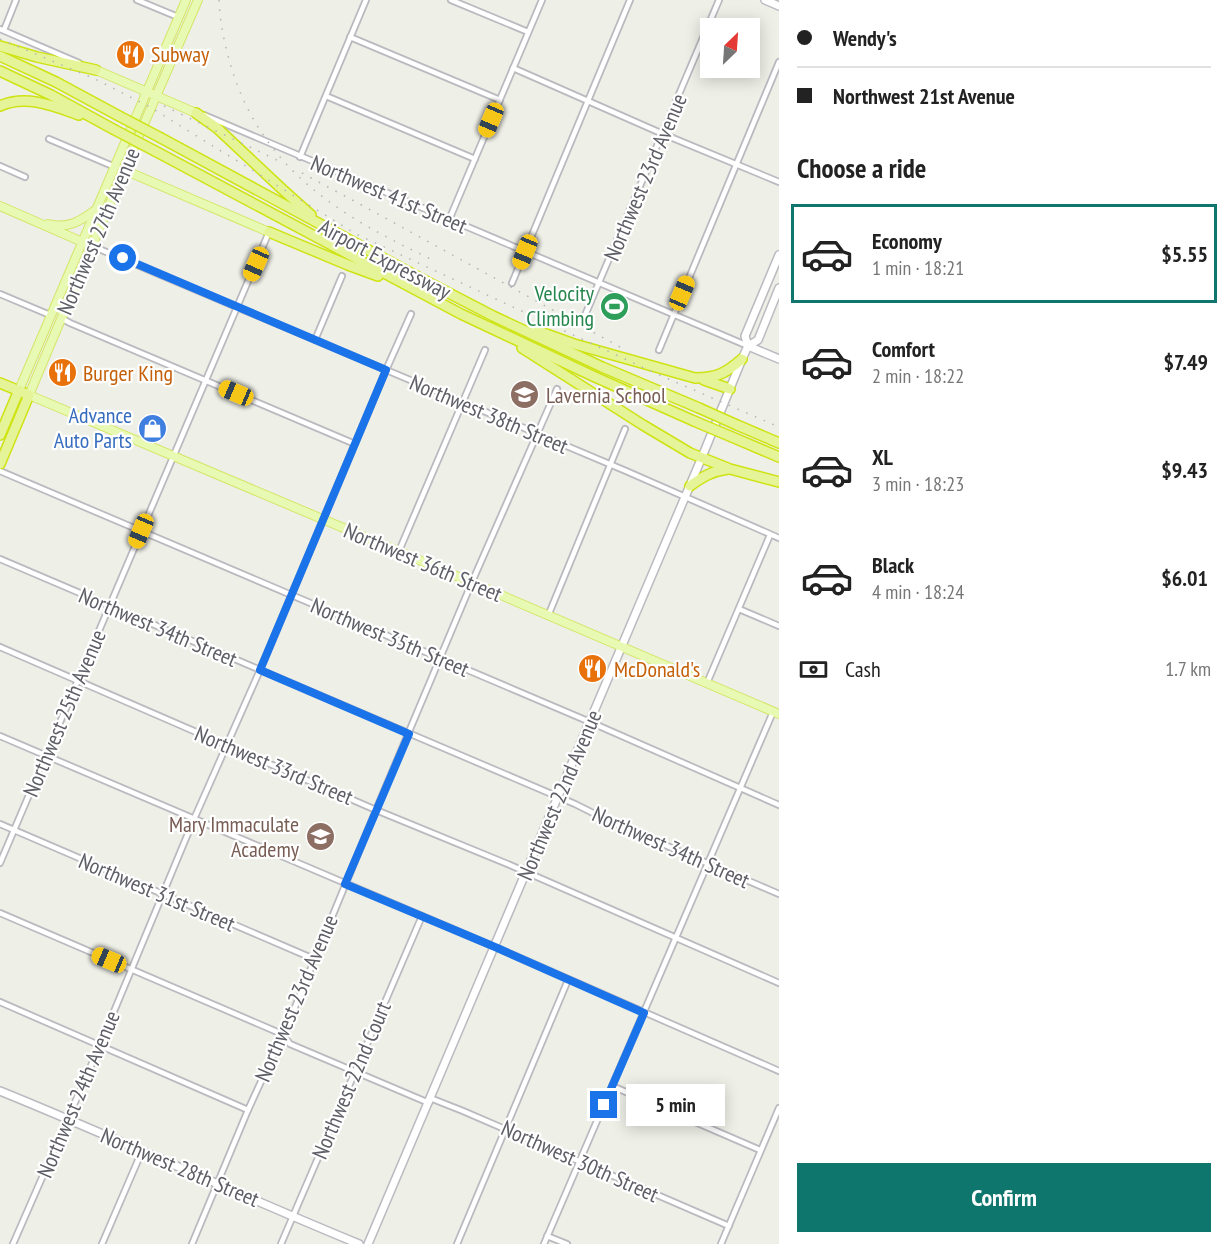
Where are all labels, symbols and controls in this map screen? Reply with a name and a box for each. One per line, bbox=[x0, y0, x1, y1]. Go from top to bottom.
north arrow bbox=[700, 18, 760, 78]
map controls bbox=[700, 18, 760, 78]
text: Wendy's bbox=[833, 24, 897, 52]
restaurant icon: Subway bbox=[114, 38, 146, 70]
place label: Subway bbox=[151, 40, 210, 68]
text: Northwest 21st Avenue bbox=[833, 82, 1015, 110]
street label: Northwest 23rd Avenue bbox=[597, 89, 693, 265]
car bbox=[476, 100, 506, 140]
street label: Northwest 27th Avenue bbox=[50, 143, 146, 319]
street label: Northwest 41st Street bbox=[307, 148, 471, 240]
text: Choose a ride bbox=[797, 151, 926, 185]
street label: Airport Expressway bbox=[314, 212, 457, 306]
icon: car bbox=[800, 227, 854, 281]
text: Economy bbox=[872, 227, 942, 255]
car bbox=[510, 232, 540, 272]
text: $5.55 bbox=[1161, 240, 1208, 268]
route start bbox=[109, 244, 136, 271]
car bbox=[240, 244, 272, 284]
text: 1 min · 18:21 bbox=[872, 255, 964, 281]
car bbox=[667, 273, 697, 313]
place label: Velocity Climbing bbox=[526, 279, 595, 332]
sports icon: Velocity Climbing bbox=[599, 290, 631, 322]
icon: car bbox=[800, 335, 854, 389]
text: Comfort bbox=[872, 335, 935, 363]
text: $7.49 bbox=[1163, 348, 1208, 376]
restaurant icon: Burger King bbox=[46, 357, 78, 389]
place label: Burger King bbox=[83, 359, 173, 387]
text: 2 min · 18:22 bbox=[872, 363, 964, 389]
street label: Northwest 38th Street bbox=[406, 368, 572, 460]
car bbox=[216, 378, 256, 408]
school or university icon: Lavernia School bbox=[509, 379, 541, 411]
place label: Lavernia School bbox=[546, 381, 667, 409]
place label: Advance Auto Parts bbox=[54, 401, 132, 454]
shop icon: Advance Auto Parts bbox=[137, 412, 169, 444]
icon: car bbox=[800, 443, 854, 497]
text: XL bbox=[872, 443, 893, 471]
text: $9.43 bbox=[1161, 456, 1208, 484]
text: 3 min · 18:23 bbox=[872, 471, 964, 497]
car bbox=[126, 511, 156, 551]
street label: Northwest 36th Street bbox=[340, 516, 506, 608]
icon: car bbox=[800, 551, 854, 605]
text: Black bbox=[872, 551, 914, 579]
text: $6.01 bbox=[1161, 564, 1208, 592]
text: 4 min · 18:24 bbox=[872, 579, 964, 605]
street label: Northwest 34th Street bbox=[75, 581, 241, 673]
street label: Northwest 35th Street bbox=[307, 591, 473, 683]
street label: Northwest 25th Avenue bbox=[16, 625, 112, 801]
restaurant icon: McDonald's bbox=[577, 653, 609, 685]
icon: cash bbox=[797, 653, 830, 686]
place label: McDonald's bbox=[614, 655, 700, 683]
text: Cash bbox=[845, 655, 881, 683]
text: 1.7 km bbox=[1165, 656, 1211, 682]
street label: Northwest 22nd Avenue bbox=[510, 706, 608, 884]
street label: Northwest 33rd Street bbox=[191, 719, 357, 811]
street label: Northwest 34th Street bbox=[588, 800, 754, 894]
place label: Mary Immaculate Academy bbox=[169, 810, 300, 863]
school or university icon: Mary Immaculate Academy bbox=[304, 821, 336, 853]
street label: Northwest 31st Street bbox=[75, 846, 239, 938]
street label: Northwest 23rd Avenue bbox=[248, 910, 344, 1086]
car bbox=[89, 945, 129, 975]
street label: Northwest 22nd Court bbox=[305, 997, 397, 1163]
street label: Northwest 24th Avenue bbox=[30, 1006, 126, 1182]
callout: 5 min bbox=[625, 1084, 724, 1126]
route end bbox=[590, 1091, 617, 1118]
text: 5 min bbox=[655, 1092, 696, 1118]
street label: Northwest 30th Street bbox=[497, 1114, 663, 1208]
street label: Northwest 28th Street bbox=[97, 1121, 263, 1213]
button: Confirm bbox=[797, 1163, 1211, 1232]

